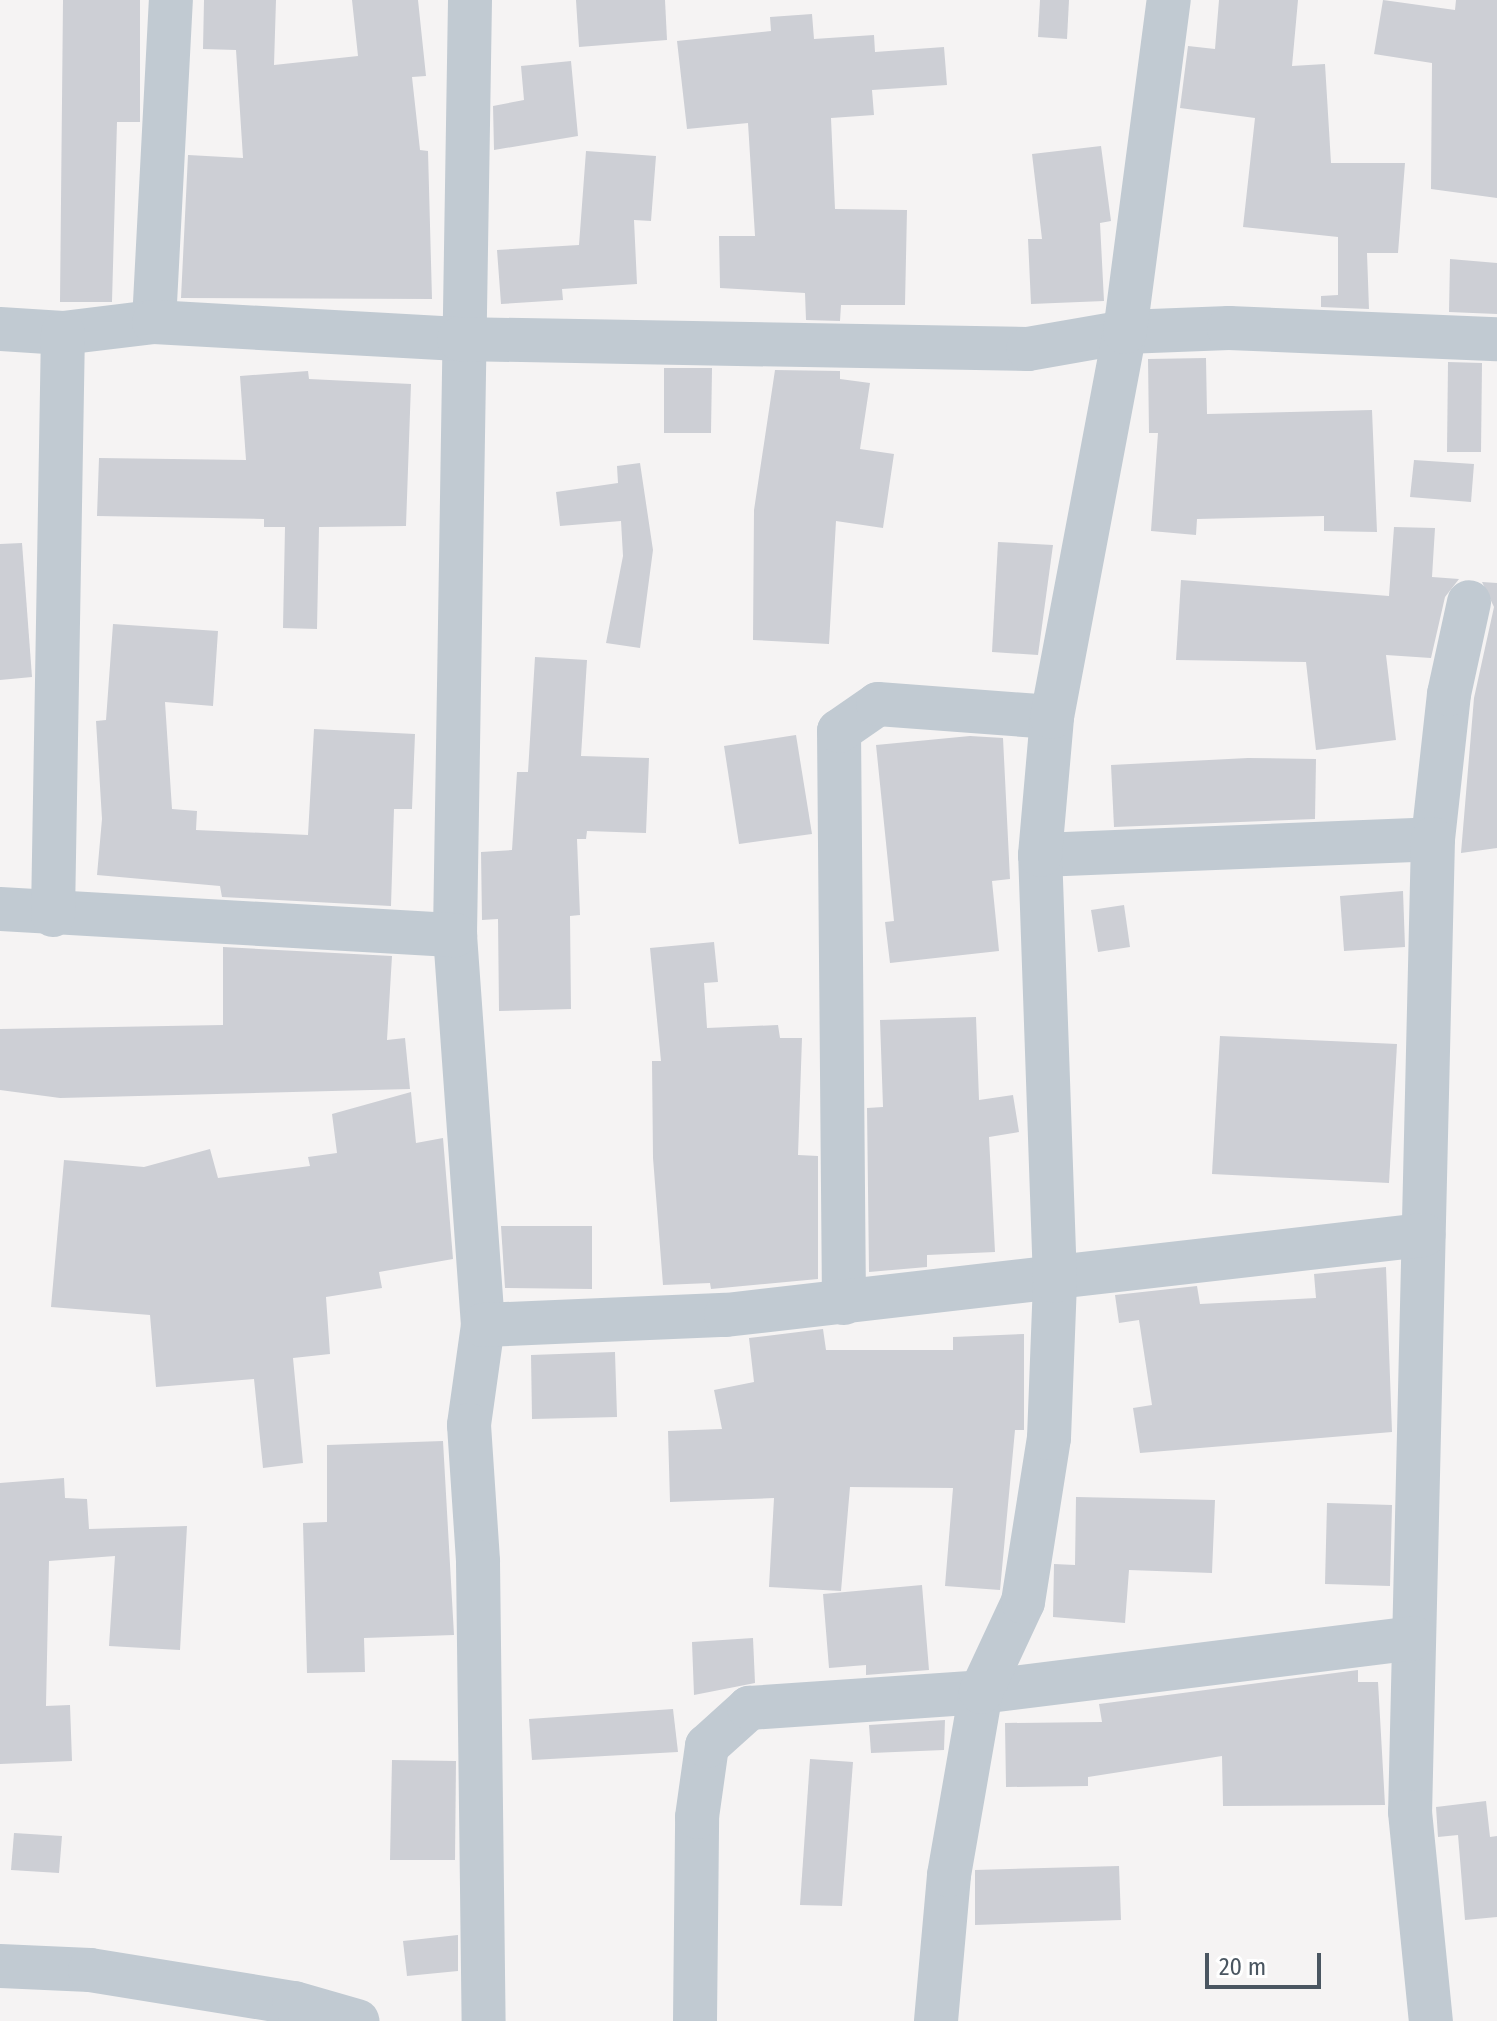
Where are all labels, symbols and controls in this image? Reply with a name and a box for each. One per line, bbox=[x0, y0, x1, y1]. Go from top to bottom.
scale bar bbox=[1209, 1937, 1325, 1987]
text: 20 m bbox=[1219, 1953, 1266, 1981]

